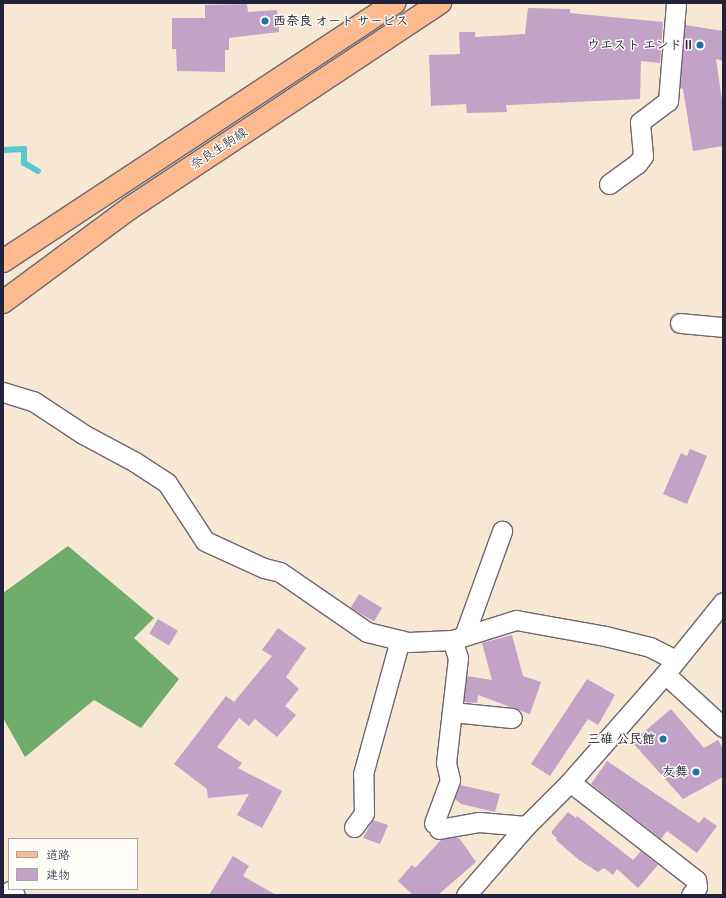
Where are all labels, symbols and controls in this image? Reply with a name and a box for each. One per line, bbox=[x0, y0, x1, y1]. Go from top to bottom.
place label: 西奈良 オート サービス bbox=[273, 13, 409, 29]
marker: 西奈良 オート サービス bbox=[260, 16, 270, 26]
place label: ウエスト エンド II bbox=[588, 37, 692, 53]
marker: ウエスト エンド II bbox=[695, 40, 705, 50]
street label: 奈良生駒線 bbox=[187, 125, 251, 173]
place label: 三碓 公民館 bbox=[587, 731, 655, 747]
marker: 三碓 公民館 bbox=[658, 734, 668, 744]
place label: 友舞 bbox=[662, 764, 688, 780]
marker: 友舞 bbox=[691, 767, 701, 777]
legend bbox=[8, 838, 138, 890]
text: 道路 bbox=[46, 848, 70, 863]
text: 建物 bbox=[46, 868, 70, 883]

